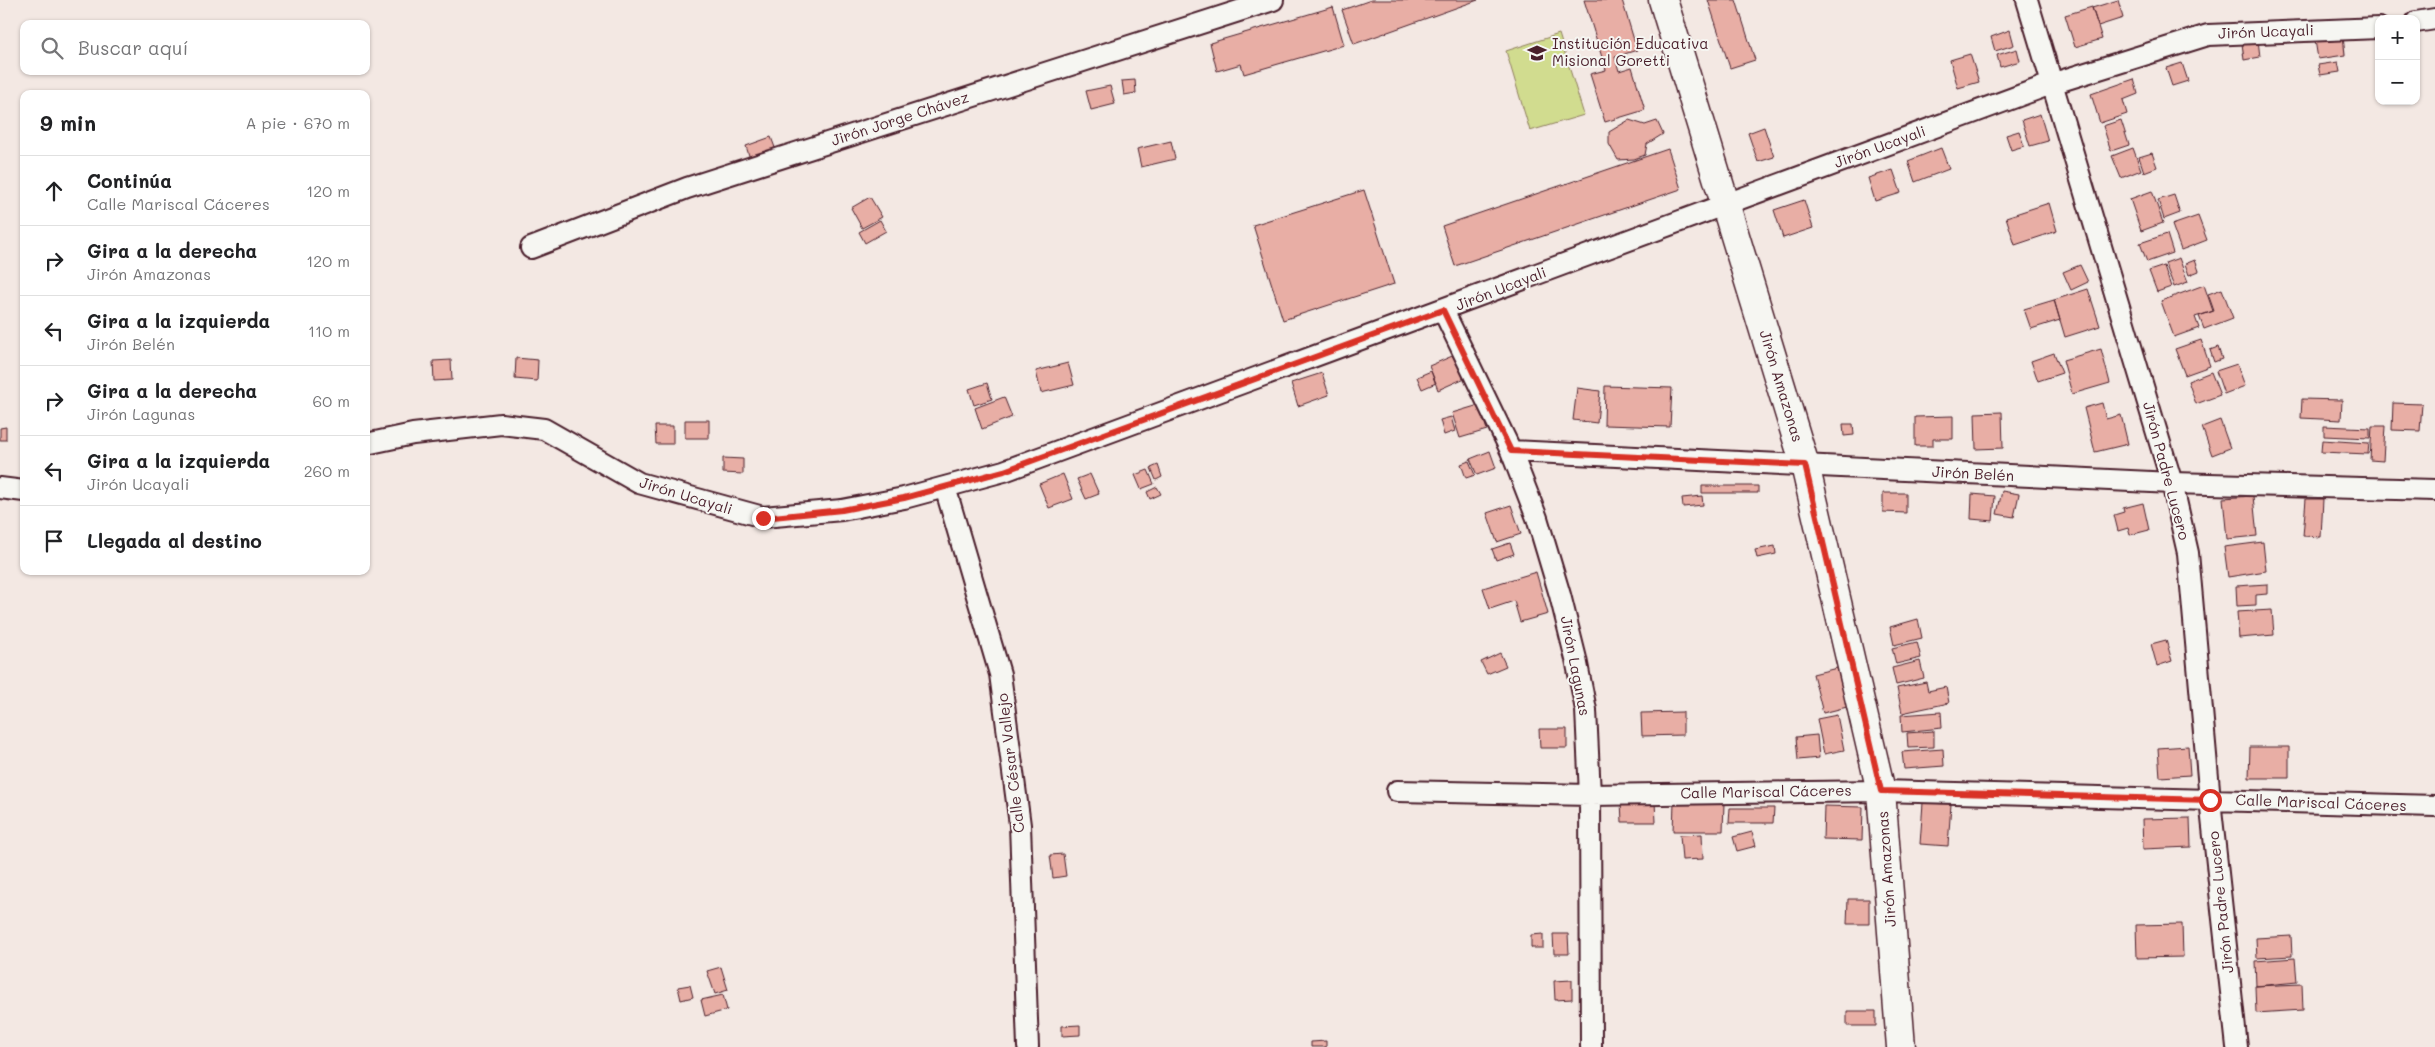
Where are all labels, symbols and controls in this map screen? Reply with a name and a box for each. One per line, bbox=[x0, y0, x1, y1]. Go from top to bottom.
map controls bbox=[2375, 15, 2420, 105]
button: + bbox=[2375, 15, 2420, 60]
street label: Jirón Ucayali bbox=[2218, 19, 2314, 43]
search box bbox=[20, 20, 370, 75]
place label: Institución Educativa Misional Goretti bbox=[1552, 33, 1709, 70]
icon: search bbox=[38, 34, 66, 62]
text: Buscar aquí bbox=[78, 35, 188, 60]
school or university icon: Institución Educativa Misional Goretti bbox=[1526, 42, 1548, 64]
button: − bbox=[2375, 60, 2420, 105]
street label: Jirón Jorge Chávez bbox=[828, 86, 971, 150]
text: 9 min bbox=[40, 109, 96, 136]
text: A pie · 670 m bbox=[246, 112, 350, 133]
street label: Jirón Ucayali bbox=[1831, 120, 1928, 172]
text: Continúa bbox=[87, 168, 172, 193]
icon: ahead bbox=[40, 177, 68, 205]
text: 120 m bbox=[306, 180, 350, 201]
text: Calle Mariscal Cáceres bbox=[87, 193, 270, 214]
text: Gira a la derecha bbox=[87, 238, 257, 263]
icon: right bbox=[40, 247, 68, 275]
text: 120 m bbox=[306, 250, 350, 271]
street label: Jirón Ucayali bbox=[1452, 262, 1549, 315]
text: Jirón Amazonas bbox=[87, 263, 211, 284]
text: Gira a la izquierda bbox=[87, 308, 270, 333]
icon: left bbox=[40, 317, 68, 345]
text: 110 m bbox=[308, 320, 350, 341]
street label: Jirón Amazonas bbox=[1755, 327, 1809, 444]
text: Jirón Belén bbox=[87, 333, 175, 354]
text: Gira a la derecha bbox=[87, 378, 257, 403]
icon: right bbox=[40, 387, 68, 415]
text: 60 m bbox=[313, 390, 350, 411]
street label: Jirón Padre Lucero bbox=[2139, 399, 2195, 542]
text: Jirón Lagunas bbox=[87, 403, 195, 424]
text: Gira a la izquierda bbox=[87, 448, 270, 473]
icon: left bbox=[40, 457, 68, 485]
text: 260 m bbox=[304, 460, 350, 481]
street label: Jirón Belén bbox=[1931, 461, 2015, 485]
street label: Jirón Ucayali bbox=[637, 471, 735, 519]
text: Jirón Ucayali bbox=[87, 473, 189, 494]
route end bbox=[752, 507, 775, 530]
icon: arrive bbox=[40, 527, 68, 555]
text: Llegada al destino bbox=[87, 528, 262, 553]
street label: Jirón Lagunas bbox=[1556, 614, 1595, 718]
street label: Calle César Vallejo bbox=[991, 692, 1029, 834]
street label: Calle Mariscal Cáceres bbox=[1680, 780, 1852, 802]
route start bbox=[2199, 789, 2222, 812]
street label: Calle Mariscal Cáceres bbox=[2235, 789, 2407, 815]
street label: Jirón Amazonas bbox=[1872, 810, 1900, 928]
street label: Jirón Padre Lucero bbox=[2203, 830, 2237, 974]

